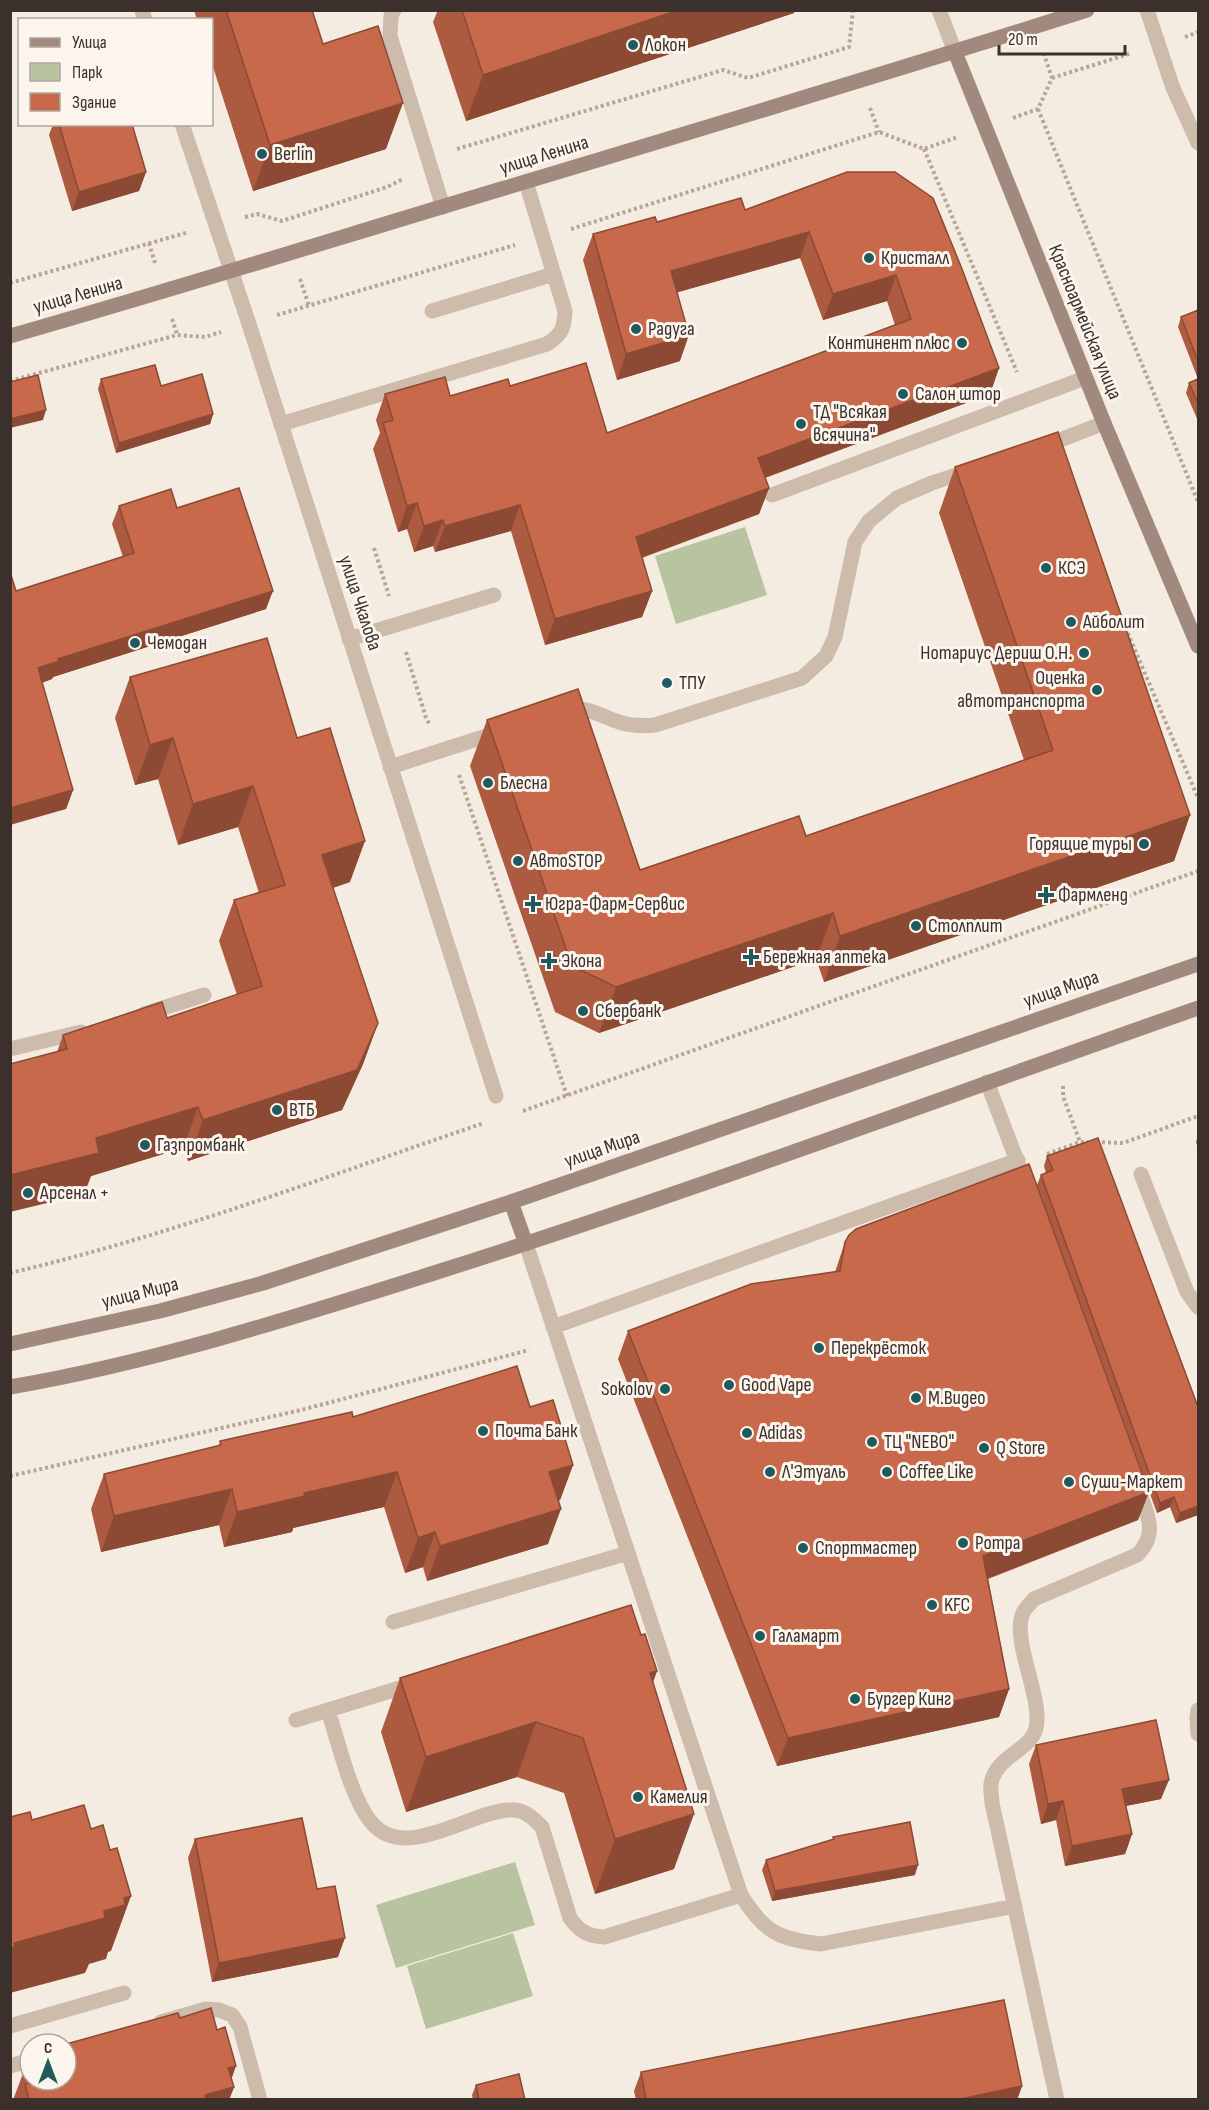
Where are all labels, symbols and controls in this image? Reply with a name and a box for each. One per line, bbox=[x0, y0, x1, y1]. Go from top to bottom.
legend bbox=[18, 18, 213, 126]
scale bar bbox=[999, 18, 1125, 56]
text: 20 m bbox=[1008, 29, 1038, 50]
text: Улица bbox=[72, 32, 107, 53]
place label: Локон bbox=[644, 33, 686, 57]
marker: Локон bbox=[626, 38, 640, 52]
text: Парк bbox=[72, 62, 103, 83]
text: Здание bbox=[72, 92, 117, 113]
street label: улица Ленина bbox=[497, 130, 591, 180]
place label: Berlin bbox=[274, 142, 313, 166]
marker: Berlin bbox=[255, 147, 269, 161]
street label: Красноармейская улица bbox=[1043, 241, 1127, 403]
place label: Кристалл bbox=[881, 246, 949, 270]
marker: Кристалл bbox=[862, 251, 876, 265]
street label: улица Ленина bbox=[31, 271, 125, 319]
place label: Радуга bbox=[648, 317, 695, 341]
marker: Радуга bbox=[629, 322, 643, 336]
place label: Континент плюс bbox=[828, 331, 950, 355]
marker: Континент плюс bbox=[955, 336, 969, 350]
place label: Салон штор bbox=[915, 382, 1001, 406]
marker: Салон штор bbox=[896, 387, 910, 401]
place label: ТД "Всякая всячина" bbox=[813, 400, 887, 447]
marker: ТД "Всякая всячина" bbox=[794, 417, 808, 431]
street label: улица Чкалова bbox=[333, 552, 387, 654]
place label: КСЭ bbox=[1058, 556, 1086, 580]
marker: КСЭ bbox=[1039, 561, 1053, 575]
place label: Айболит bbox=[1082, 610, 1145, 634]
marker: Айболит bbox=[1064, 615, 1078, 629]
place label: Чемодан bbox=[147, 631, 207, 655]
marker: Чемодан bbox=[128, 636, 142, 650]
place label: Нотариус Дериш О.Н. bbox=[920, 641, 1072, 665]
marker: Нотариус Дериш О.Н. bbox=[1077, 646, 1091, 660]
place label: Оценка автотранспорта bbox=[957, 666, 1085, 713]
place label: ТПУ bbox=[679, 671, 706, 695]
marker: ТПУ bbox=[660, 676, 674, 690]
marker: Оценка автотранспорта bbox=[1090, 683, 1104, 697]
place label: Блесна bbox=[500, 771, 548, 795]
marker: Блесна bbox=[481, 776, 495, 790]
place label: Горящие туры bbox=[1029, 832, 1132, 856]
marker: Горящие туры bbox=[1137, 837, 1151, 851]
place label: АвтоSTOP bbox=[529, 849, 602, 873]
marker: АвтоSTOP bbox=[511, 854, 525, 868]
place label: Фармленд bbox=[1058, 883, 1128, 907]
marker: Фармленд bbox=[1039, 888, 1053, 902]
place label: Югра-Фарм-Сервис bbox=[545, 892, 685, 916]
marker: Югра-Фарм-Сервис bbox=[526, 897, 540, 911]
place label: Столплит bbox=[928, 914, 1003, 938]
marker: Столплит bbox=[909, 919, 923, 933]
place label: Бережная аптека bbox=[763, 945, 886, 969]
place label: Экона bbox=[561, 949, 602, 973]
marker: Бережная аптека bbox=[744, 950, 758, 964]
marker: Экона bbox=[542, 954, 556, 968]
street label: улица Мира bbox=[1020, 965, 1102, 1013]
place label: Сбербанк bbox=[595, 999, 662, 1023]
marker: Сбербанк bbox=[576, 1004, 590, 1018]
place label: ВТБ bbox=[289, 1098, 315, 1122]
marker: ВТБ bbox=[270, 1103, 284, 1117]
street label: улица Мира bbox=[561, 1125, 643, 1173]
place label: Газпромбанк bbox=[157, 1133, 245, 1157]
marker: Газпромбанк bbox=[138, 1138, 152, 1152]
place label: Арсенал + bbox=[39, 1181, 109, 1205]
marker: Арсенал + bbox=[21, 1186, 35, 1200]
street label: улица Мира bbox=[99, 1272, 181, 1314]
place label: Перекрёсток bbox=[831, 1336, 926, 1360]
marker: Перекрёсток bbox=[812, 1341, 826, 1355]
place label: Good Vape bbox=[741, 1373, 812, 1397]
place label: Sokolov bbox=[601, 1377, 653, 1401]
marker: Good Vape bbox=[722, 1378, 736, 1392]
marker: Sokolov bbox=[658, 1382, 672, 1396]
place label: М.Видео bbox=[928, 1386, 986, 1410]
marker: М.Видео bbox=[909, 1391, 923, 1405]
place label: Почта Банк bbox=[495, 1419, 578, 1443]
place label: Adidas bbox=[758, 1421, 803, 1445]
marker: Почта Банк bbox=[476, 1424, 490, 1438]
marker: Adidas bbox=[740, 1426, 754, 1440]
place label: ТЦ "NEBO" bbox=[884, 1430, 954, 1454]
marker: ТЦ "NEBO" bbox=[865, 1435, 879, 1449]
place label: Q Store bbox=[996, 1436, 1045, 1460]
marker: Q Store bbox=[977, 1441, 991, 1455]
place label: Л'Этуаль bbox=[781, 1460, 846, 1484]
place label: Coffee Like bbox=[899, 1460, 974, 1484]
marker: Л'Этуаль bbox=[763, 1465, 777, 1479]
marker: Coffee Like bbox=[880, 1465, 894, 1479]
place label: Суши-Маркет bbox=[1081, 1470, 1183, 1494]
marker: Суши-Маркет bbox=[1062, 1475, 1076, 1489]
place label: Pompa bbox=[975, 1531, 1021, 1555]
place label: Спортмастер bbox=[815, 1536, 917, 1560]
marker: Pompa bbox=[956, 1536, 970, 1550]
marker: Спортмастер bbox=[796, 1541, 810, 1555]
place label: KFC bbox=[944, 1593, 970, 1617]
marker: KFC bbox=[925, 1598, 939, 1612]
place label: Галамарт bbox=[772, 1624, 839, 1648]
marker: Галамарт bbox=[753, 1629, 767, 1643]
place label: Бургер Кинг bbox=[867, 1687, 951, 1711]
marker: Бургер Кинг bbox=[848, 1692, 862, 1706]
place label: Камелия bbox=[650, 1785, 708, 1809]
marker: Камелия bbox=[631, 1790, 645, 1804]
north arrow bbox=[18, 2032, 78, 2092]
text: С bbox=[44, 2039, 52, 2058]

